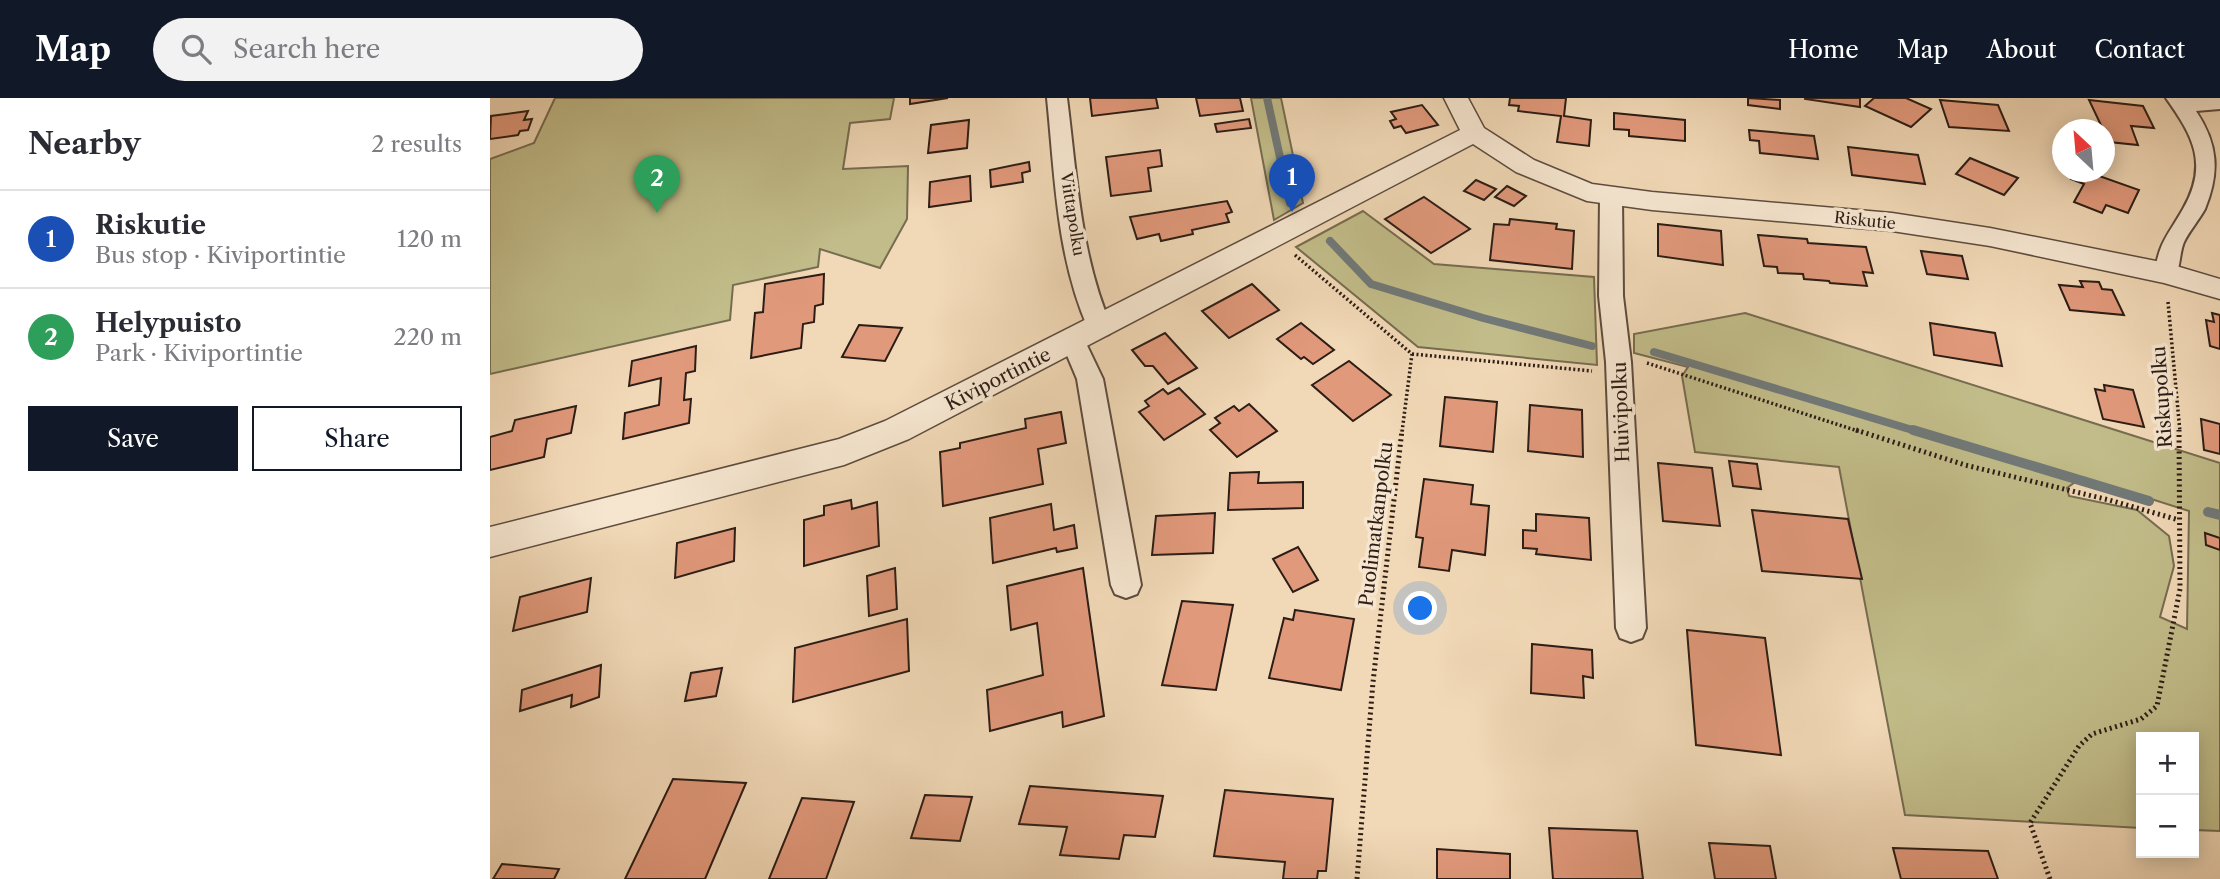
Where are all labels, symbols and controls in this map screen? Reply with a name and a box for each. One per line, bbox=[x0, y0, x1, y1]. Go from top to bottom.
search box bbox=[153, 18, 643, 81]
text: Map bbox=[35, 29, 111, 70]
icon: search bbox=[177, 30, 215, 68]
text: Search here bbox=[233, 33, 380, 65]
text: Home bbox=[1788, 35, 1859, 64]
text: Map bbox=[1897, 35, 1948, 64]
text: About bbox=[1986, 35, 2057, 64]
text: Contact bbox=[2095, 35, 2185, 64]
north arrow bbox=[2052, 119, 2115, 182]
text: Nearby bbox=[28, 125, 141, 162]
text: 2 results bbox=[371, 130, 462, 158]
pin: 1 bbox=[1269, 154, 1315, 212]
pin: 2 bbox=[634, 155, 680, 213]
street label: Viittapolku bbox=[1056, 170, 1090, 257]
street label: Riskutie bbox=[1833, 207, 1897, 233]
text: Riskutie bbox=[95, 209, 206, 241]
text: 1 bbox=[46, 225, 56, 253]
text: 120 m bbox=[397, 225, 462, 253]
text: Bus stop · Kiviportintie bbox=[95, 241, 346, 269]
text: Helypuisto bbox=[95, 307, 241, 339]
text: 2 bbox=[44, 323, 58, 351]
text: 220 m bbox=[393, 323, 462, 351]
text: Park · Kiviportintie bbox=[95, 339, 303, 367]
street label: Kiviportintie bbox=[941, 343, 1055, 415]
street label: Riskupolku bbox=[2147, 345, 2177, 449]
street label: Huivipolku bbox=[1608, 361, 1634, 463]
button: Save bbox=[28, 406, 238, 471]
button: Share bbox=[252, 406, 462, 471]
street label: Puolimatkanpolku bbox=[1354, 440, 1398, 608]
your location bbox=[1403, 591, 1437, 625]
map controls bbox=[2136, 732, 2199, 858]
button: + bbox=[2136, 732, 2199, 795]
button: − bbox=[2136, 795, 2199, 858]

